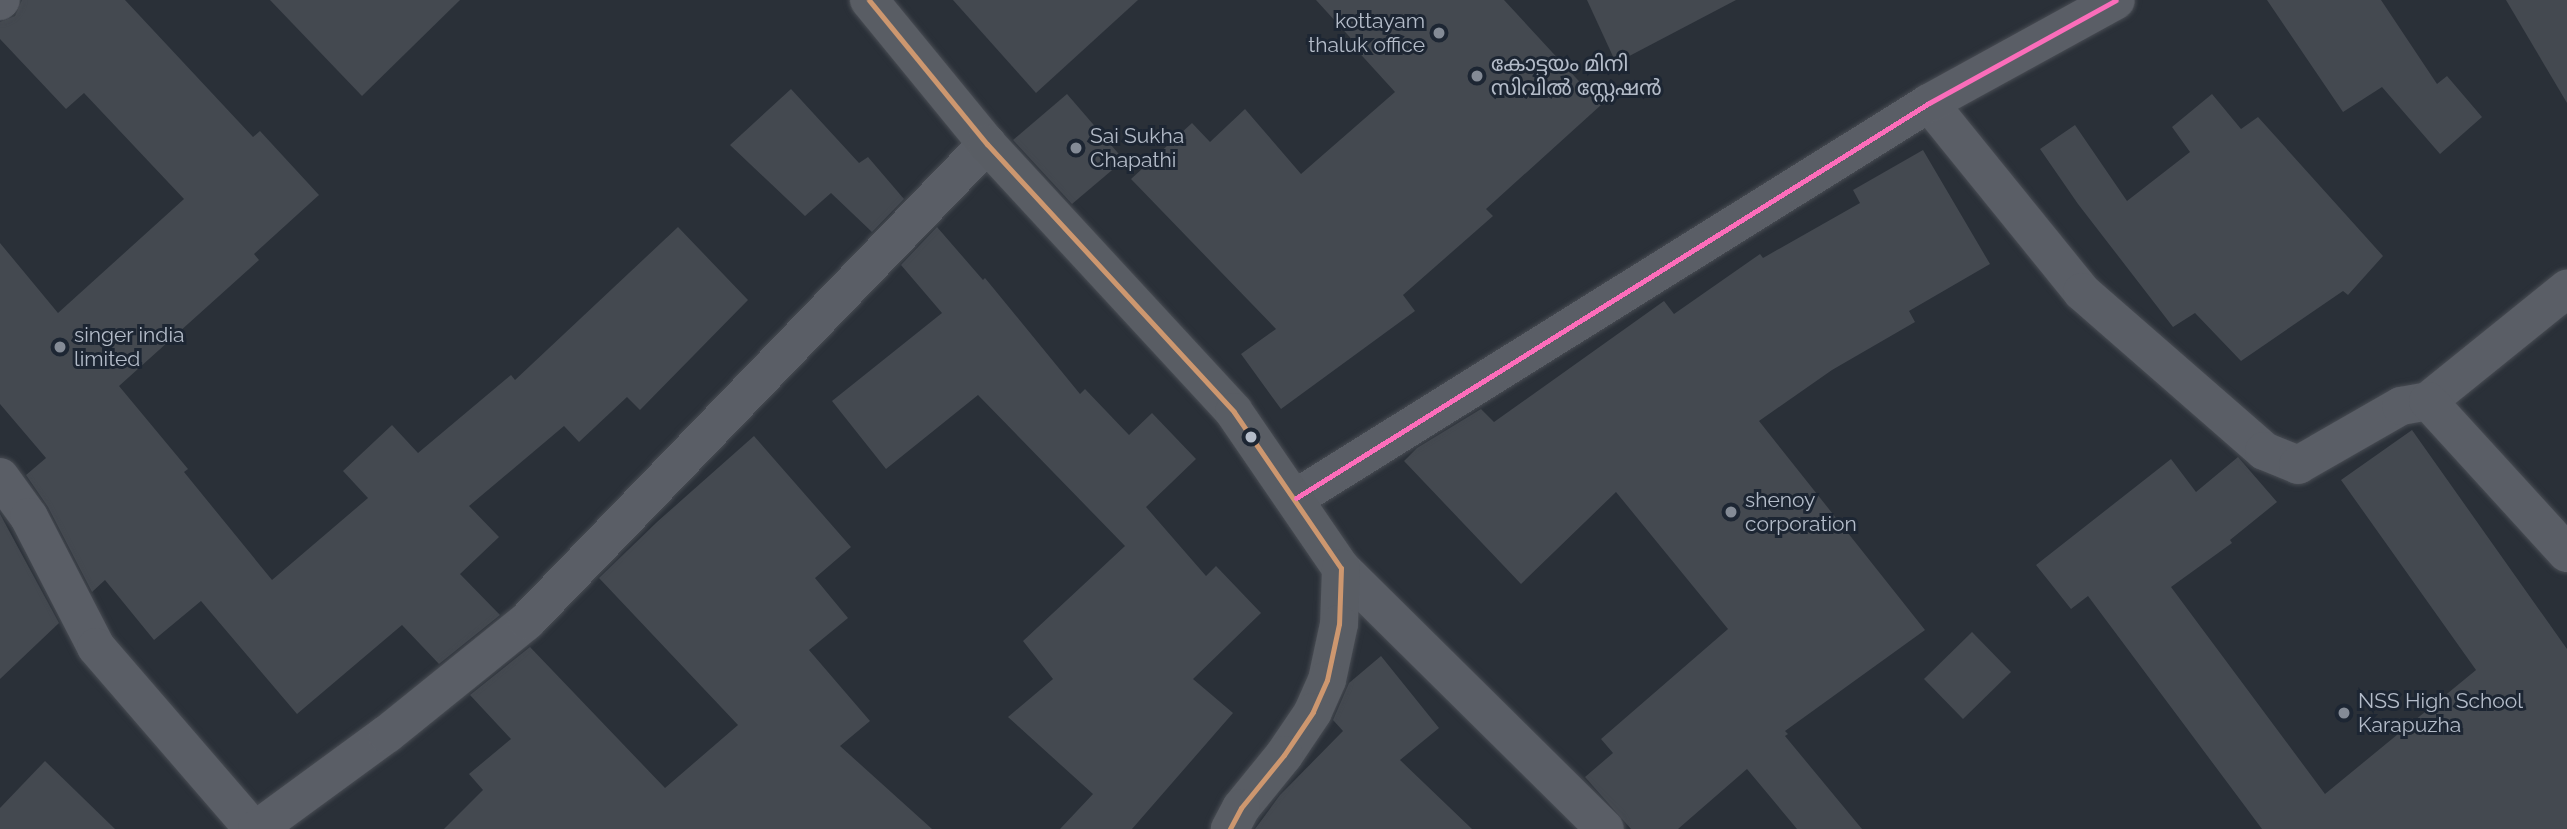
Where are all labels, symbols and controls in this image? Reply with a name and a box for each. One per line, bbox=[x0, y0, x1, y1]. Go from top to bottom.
place label: kottayam thaluk office bbox=[1308, 8, 1425, 58]
marker: kottayam thaluk office bbox=[1431, 25, 1447, 41]
place label: കോട്ടയം മിനി സിവിൽ സ്റ്റേഷൻ bbox=[1491, 51, 1661, 101]
marker: കോട്ടയം മിനി സിവിൽ സ്റ്റേഷൻ bbox=[1469, 68, 1485, 84]
place label: Sai Sukha Chapathi bbox=[1090, 123, 1184, 173]
marker: Sai Sukha Chapathi bbox=[1068, 140, 1084, 156]
place label: singer india limited bbox=[74, 322, 185, 372]
marker: singer india limited bbox=[52, 339, 68, 355]
unlabelled marker bbox=[1244, 430, 1258, 444]
place label: shenoy corporation bbox=[1745, 487, 1857, 537]
marker: shenoy corporation bbox=[1723, 504, 1739, 520]
place label: NSS High School Karapuzha bbox=[2358, 688, 2523, 738]
marker: NSS High School Karapuzha bbox=[2336, 705, 2352, 721]

